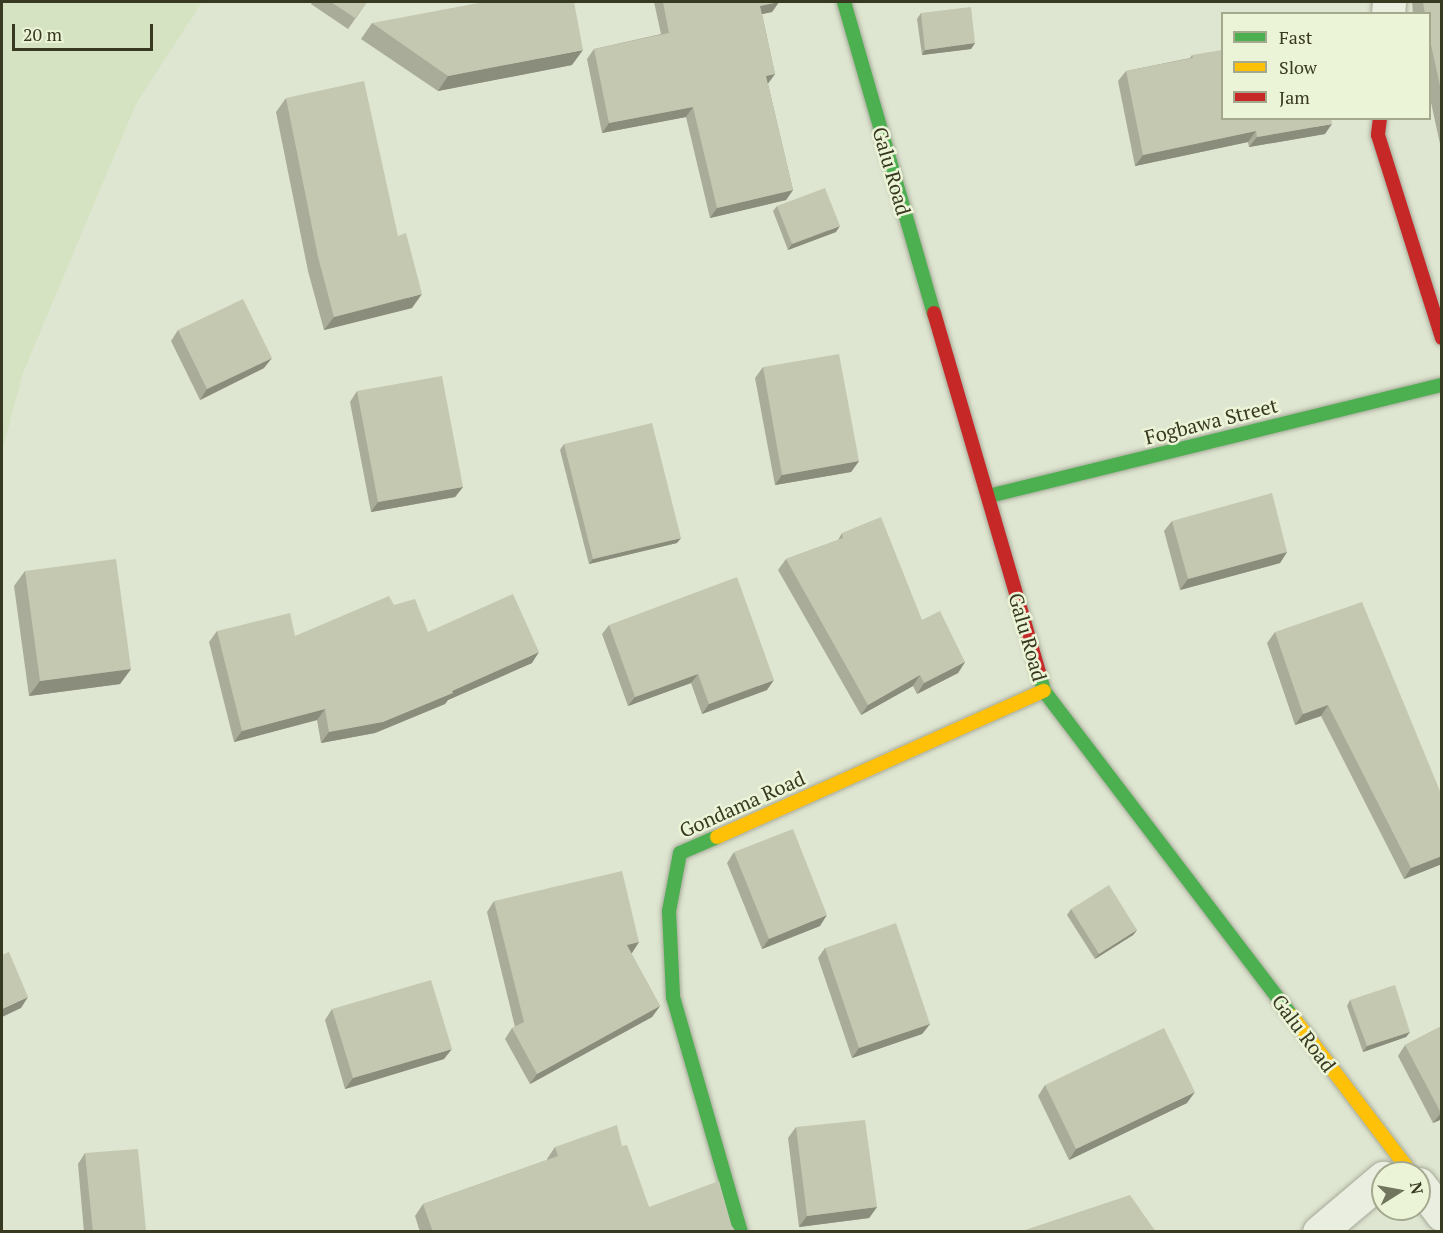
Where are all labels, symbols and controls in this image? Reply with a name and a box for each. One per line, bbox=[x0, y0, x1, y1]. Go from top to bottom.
scale bar bbox=[15, 12, 156, 50]
legend bbox=[1221, 12, 1431, 120]
text: 20 m bbox=[23, 22, 62, 46]
text: Fast bbox=[1279, 25, 1312, 49]
text: Slow bbox=[1279, 55, 1317, 79]
text: Jam bbox=[1279, 85, 1310, 109]
street label: Galu Road bbox=[868, 124, 916, 218]
street label: Fogbawa Street bbox=[1142, 393, 1280, 449]
street label: Galu Road bbox=[1004, 590, 1052, 684]
street label: Gondama Road bbox=[676, 766, 808, 842]
street label: Galu Road bbox=[1267, 990, 1341, 1076]
north arrow bbox=[1371, 1161, 1431, 1221]
text: N bbox=[1405, 1180, 1429, 1196]

